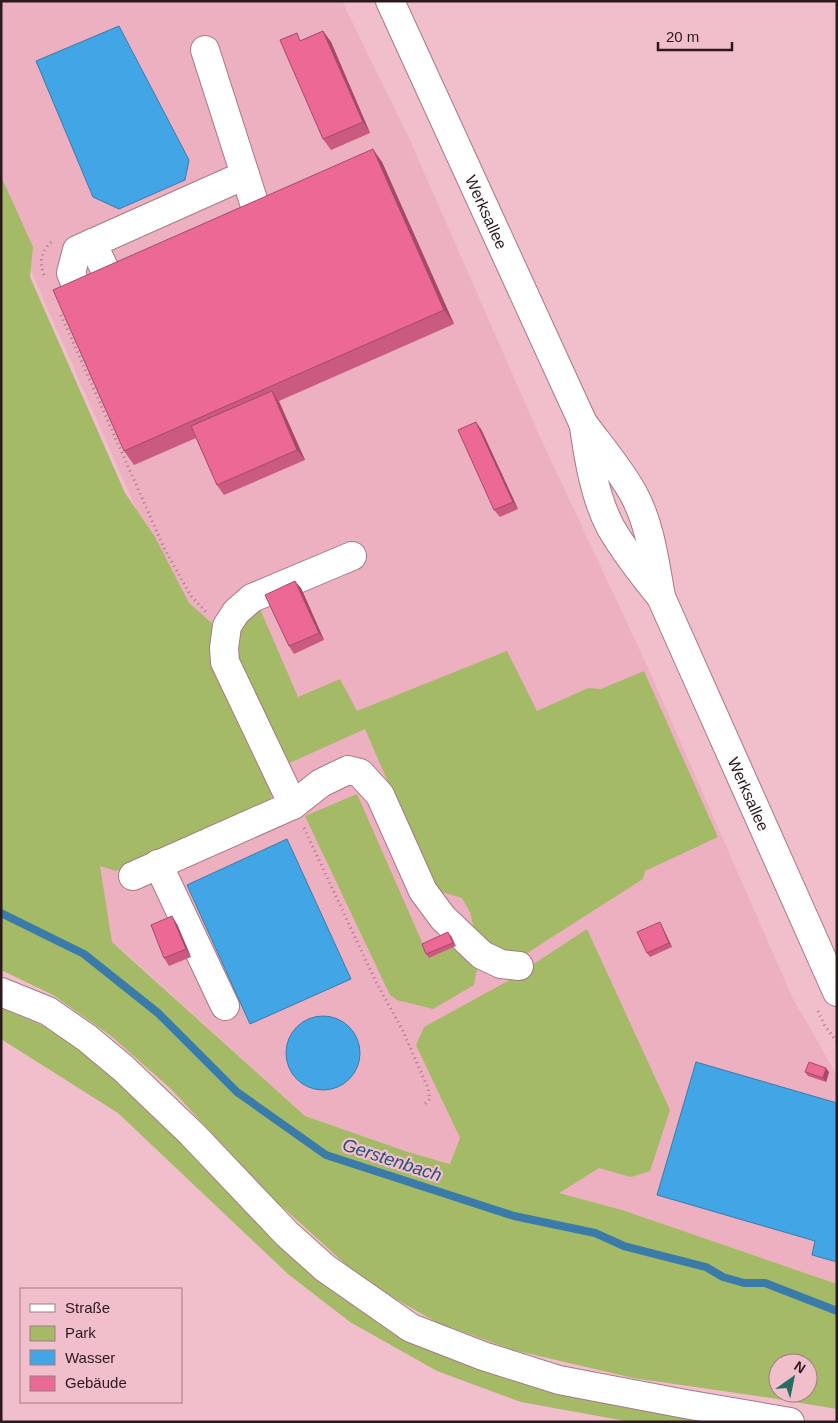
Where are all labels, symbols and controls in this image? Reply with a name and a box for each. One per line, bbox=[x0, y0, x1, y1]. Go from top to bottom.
scale bar bbox=[658, 20, 732, 52]
text: 20 m bbox=[666, 28, 699, 45]
street label: Werksallee bbox=[462, 173, 511, 251]
street label: Werksallee bbox=[725, 755, 773, 834]
water label: Gerstenbach bbox=[340, 1135, 444, 1185]
legend bbox=[20, 1288, 182, 1403]
text: Straße bbox=[65, 1299, 110, 1316]
text: Park bbox=[65, 1324, 96, 1341]
text: Wasser bbox=[65, 1349, 115, 1366]
north arrow bbox=[768, 1353, 818, 1403]
text: N bbox=[791, 1358, 809, 1377]
text: Gebäude bbox=[65, 1374, 127, 1391]

